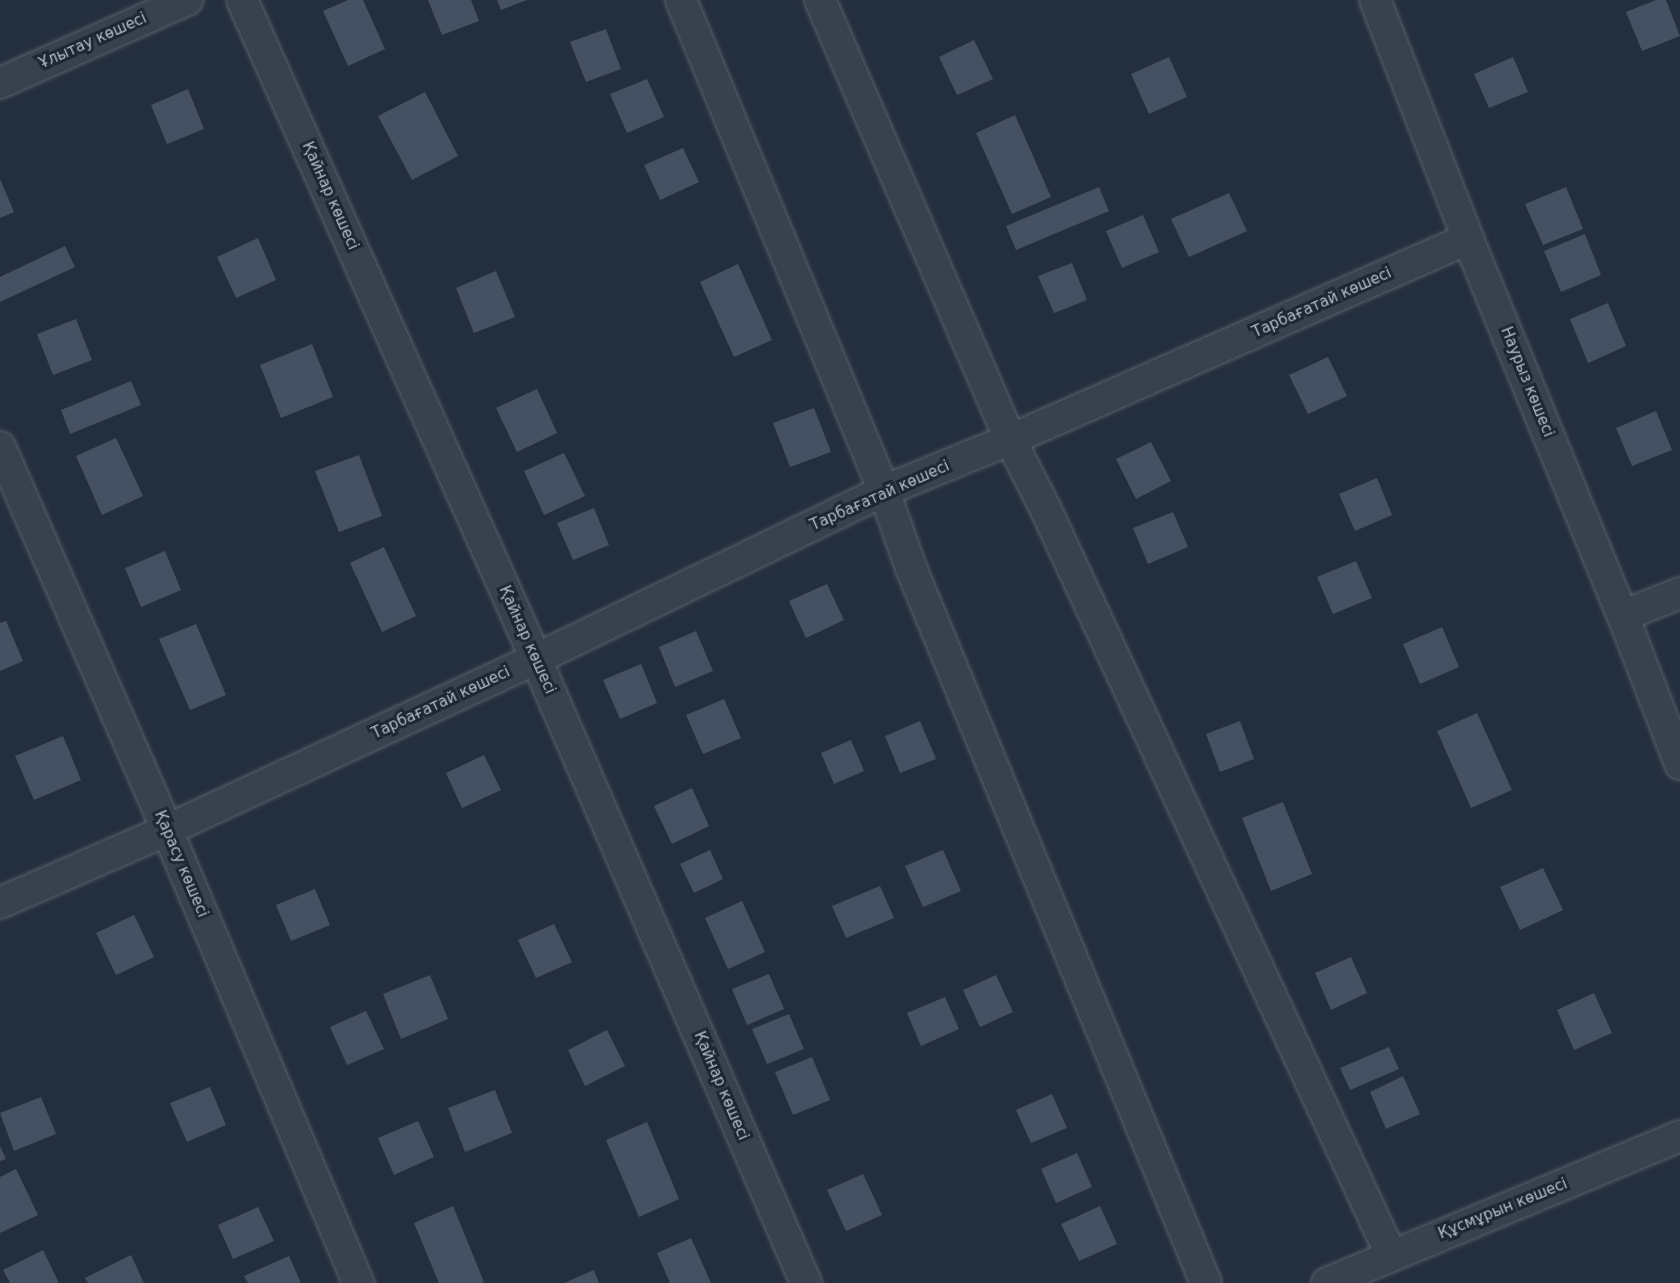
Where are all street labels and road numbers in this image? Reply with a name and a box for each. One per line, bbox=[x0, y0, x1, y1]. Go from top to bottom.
street label: Ұлытау көшесі bbox=[36, 9, 150, 73]
street label: Қайнар көшесі bbox=[298, 139, 362, 253]
street label: Тарбағатай көшесі bbox=[1250, 264, 1394, 342]
street label: Наурыз көшесі bbox=[1497, 324, 1557, 440]
street label: Тарбағатай көшесі bbox=[808, 457, 952, 535]
street label: Қайнар көшесі bbox=[495, 583, 559, 697]
street label: Тарбағатай көшесі bbox=[369, 663, 513, 743]
street label: Қарасу көшесі bbox=[150, 808, 212, 920]
street label: Қайнар көшесі bbox=[690, 1029, 752, 1143]
street label: Құсмұрын көшесі bbox=[1436, 1175, 1570, 1243]

